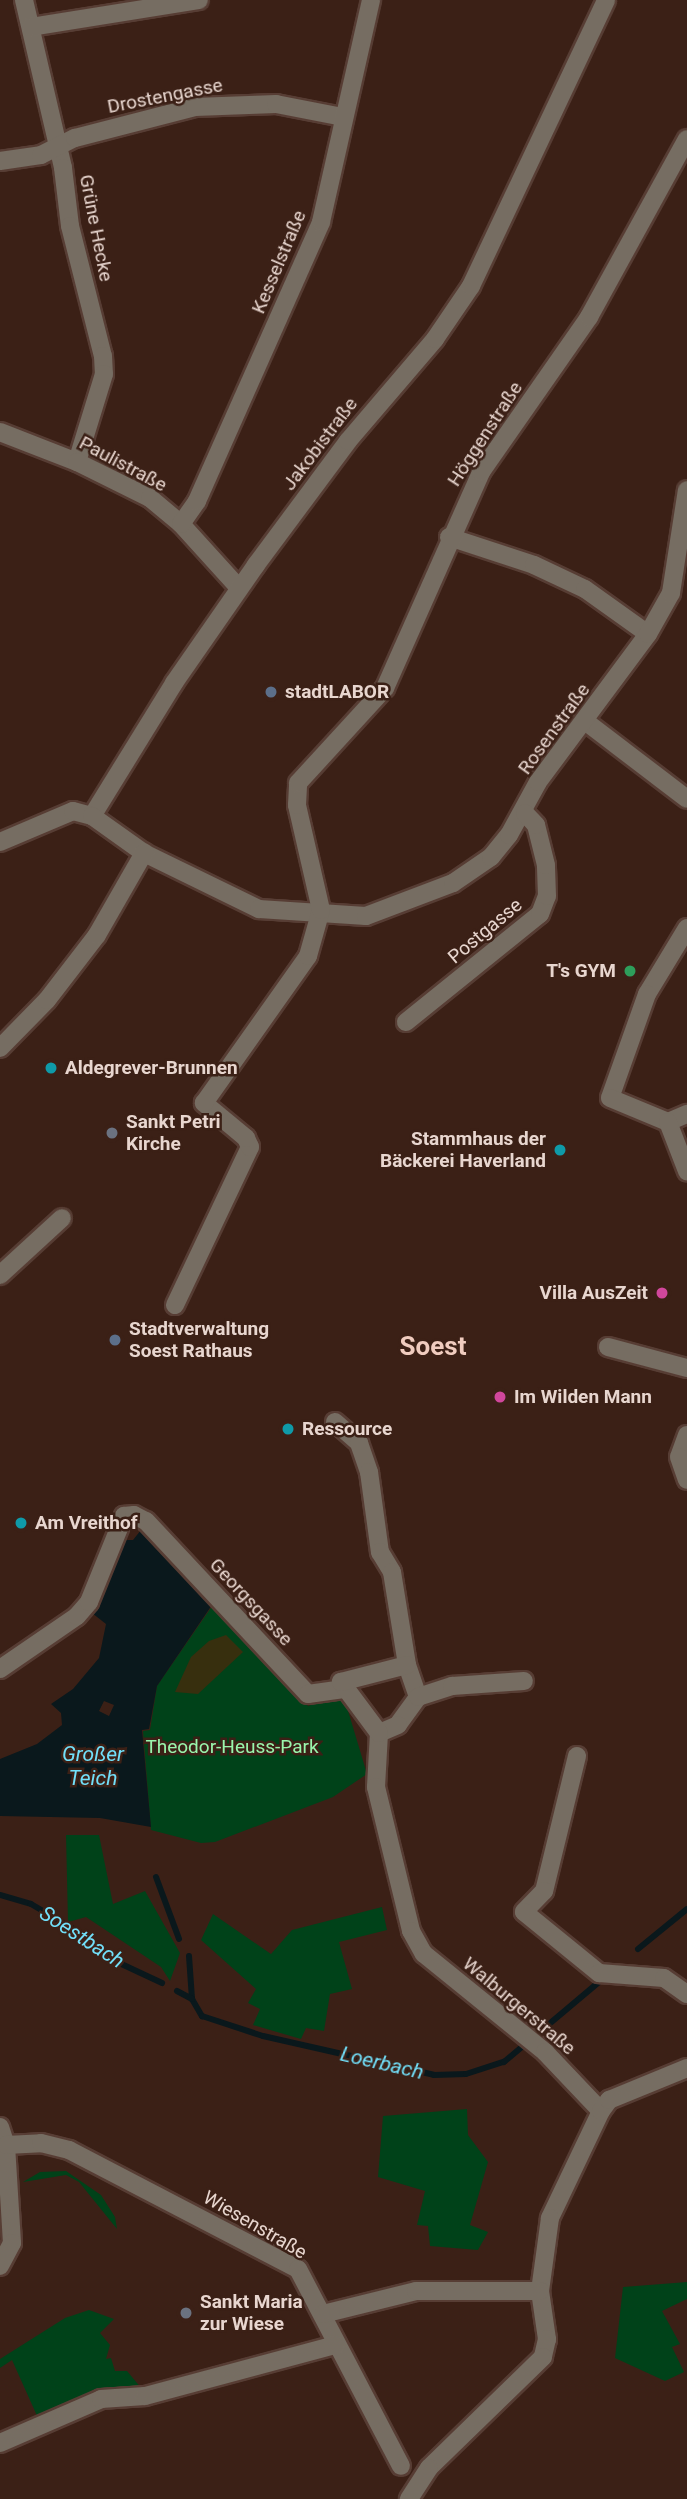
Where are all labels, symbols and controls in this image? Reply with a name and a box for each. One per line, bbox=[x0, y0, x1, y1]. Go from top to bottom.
street label: Drostengasse bbox=[105, 74, 225, 118]
street label: Grüne Hecke bbox=[74, 173, 118, 283]
street label: Kesselstraße bbox=[247, 207, 311, 317]
street label: Höggenstraße bbox=[443, 377, 527, 491]
street label: Jakobistraße bbox=[278, 393, 362, 495]
street label: Paulistraße bbox=[75, 431, 171, 497]
street label: Rosenstraße bbox=[513, 679, 595, 779]
place label: stadtLABOR bbox=[285, 681, 389, 703]
marker: stadtLABOR bbox=[263, 684, 279, 700]
street label: Postgasse bbox=[443, 894, 527, 968]
place label: T's GYM bbox=[546, 960, 616, 982]
marker: T's GYM bbox=[622, 963, 638, 979]
place label: Aldegrever-Brunnen bbox=[65, 1057, 238, 1079]
marker: Aldegrever-Brunnen bbox=[43, 1060, 59, 1076]
place label: Sankt Petri Kirche bbox=[126, 1111, 221, 1155]
marker: Sankt Petri Kirche bbox=[104, 1125, 120, 1141]
place label: Stammhaus der Bäckerei Haverland bbox=[380, 1128, 546, 1172]
marker: Stammhaus der Bäckerei Haverland bbox=[552, 1142, 568, 1158]
place label: Villa AusZeit bbox=[539, 1282, 648, 1304]
marker: Villa AusZeit bbox=[654, 1285, 670, 1301]
place label: Stadtverwaltung Soest Rathaus bbox=[129, 1318, 269, 1362]
district label: Soest bbox=[400, 1331, 466, 1363]
marker: Stadtverwaltung Soest Rathaus bbox=[107, 1332, 123, 1348]
place label: Im Wilden Mann bbox=[514, 1386, 652, 1408]
marker: Im Wilden Mann bbox=[492, 1389, 508, 1405]
place label: Ressource bbox=[302, 1418, 392, 1440]
marker: Ressource bbox=[280, 1421, 296, 1437]
place label: Am Vreithof bbox=[35, 1512, 137, 1534]
marker: Am Vreithof bbox=[13, 1515, 29, 1531]
street label: Georgsgasse bbox=[205, 1554, 297, 1650]
park label: Theodor-Heuss-Park bbox=[145, 1736, 319, 1758]
water label: Großer Teich bbox=[62, 1741, 124, 1791]
water label: Soestbach bbox=[35, 1900, 129, 1974]
street label: Walburgerstraße bbox=[458, 1952, 580, 2060]
water label: Loerbach bbox=[338, 2041, 426, 2085]
street label: Wiesenstraße bbox=[199, 2186, 311, 2264]
place label: Sankt Maria zur Wiese bbox=[200, 2291, 303, 2335]
marker: Sankt Maria zur Wiese bbox=[178, 2305, 194, 2321]

